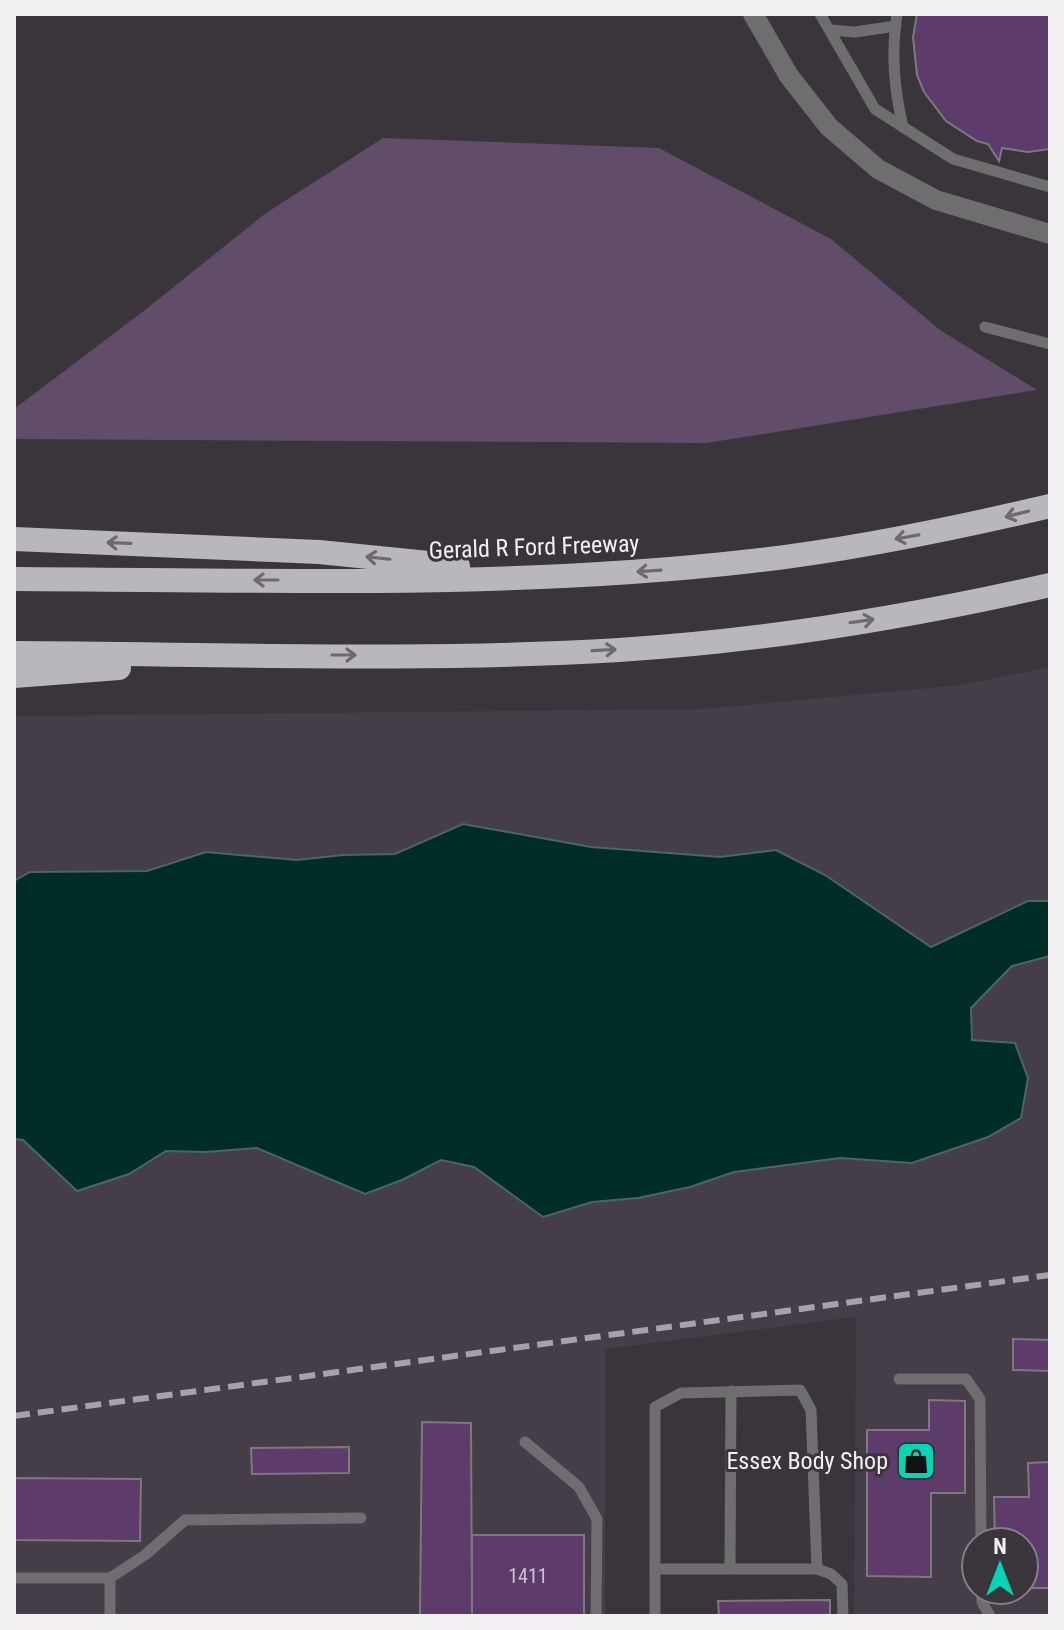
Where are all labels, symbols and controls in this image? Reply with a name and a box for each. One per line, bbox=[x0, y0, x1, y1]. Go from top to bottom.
one-way arrow bbox=[1004, 507, 1030, 522]
street label: Gerald R Ford Freeway bbox=[428, 529, 640, 565]
one-way arrow bbox=[895, 530, 920, 545]
one-way arrow bbox=[106, 535, 133, 550]
one-way arrow bbox=[366, 551, 392, 566]
one-way arrow bbox=[636, 563, 663, 578]
one-way arrow bbox=[253, 572, 280, 588]
one-way arrow bbox=[849, 613, 874, 628]
one-way arrow bbox=[590, 643, 617, 658]
one-way arrow bbox=[330, 647, 357, 663]
shop icon: Essex Body Shop bbox=[895, 1440, 937, 1482]
place label: Essex Body Shop bbox=[726, 1447, 888, 1475]
north arrow bbox=[960, 1526, 1040, 1606]
text: N bbox=[993, 1534, 1007, 1559]
house number: 1411 bbox=[508, 1564, 548, 1588]

